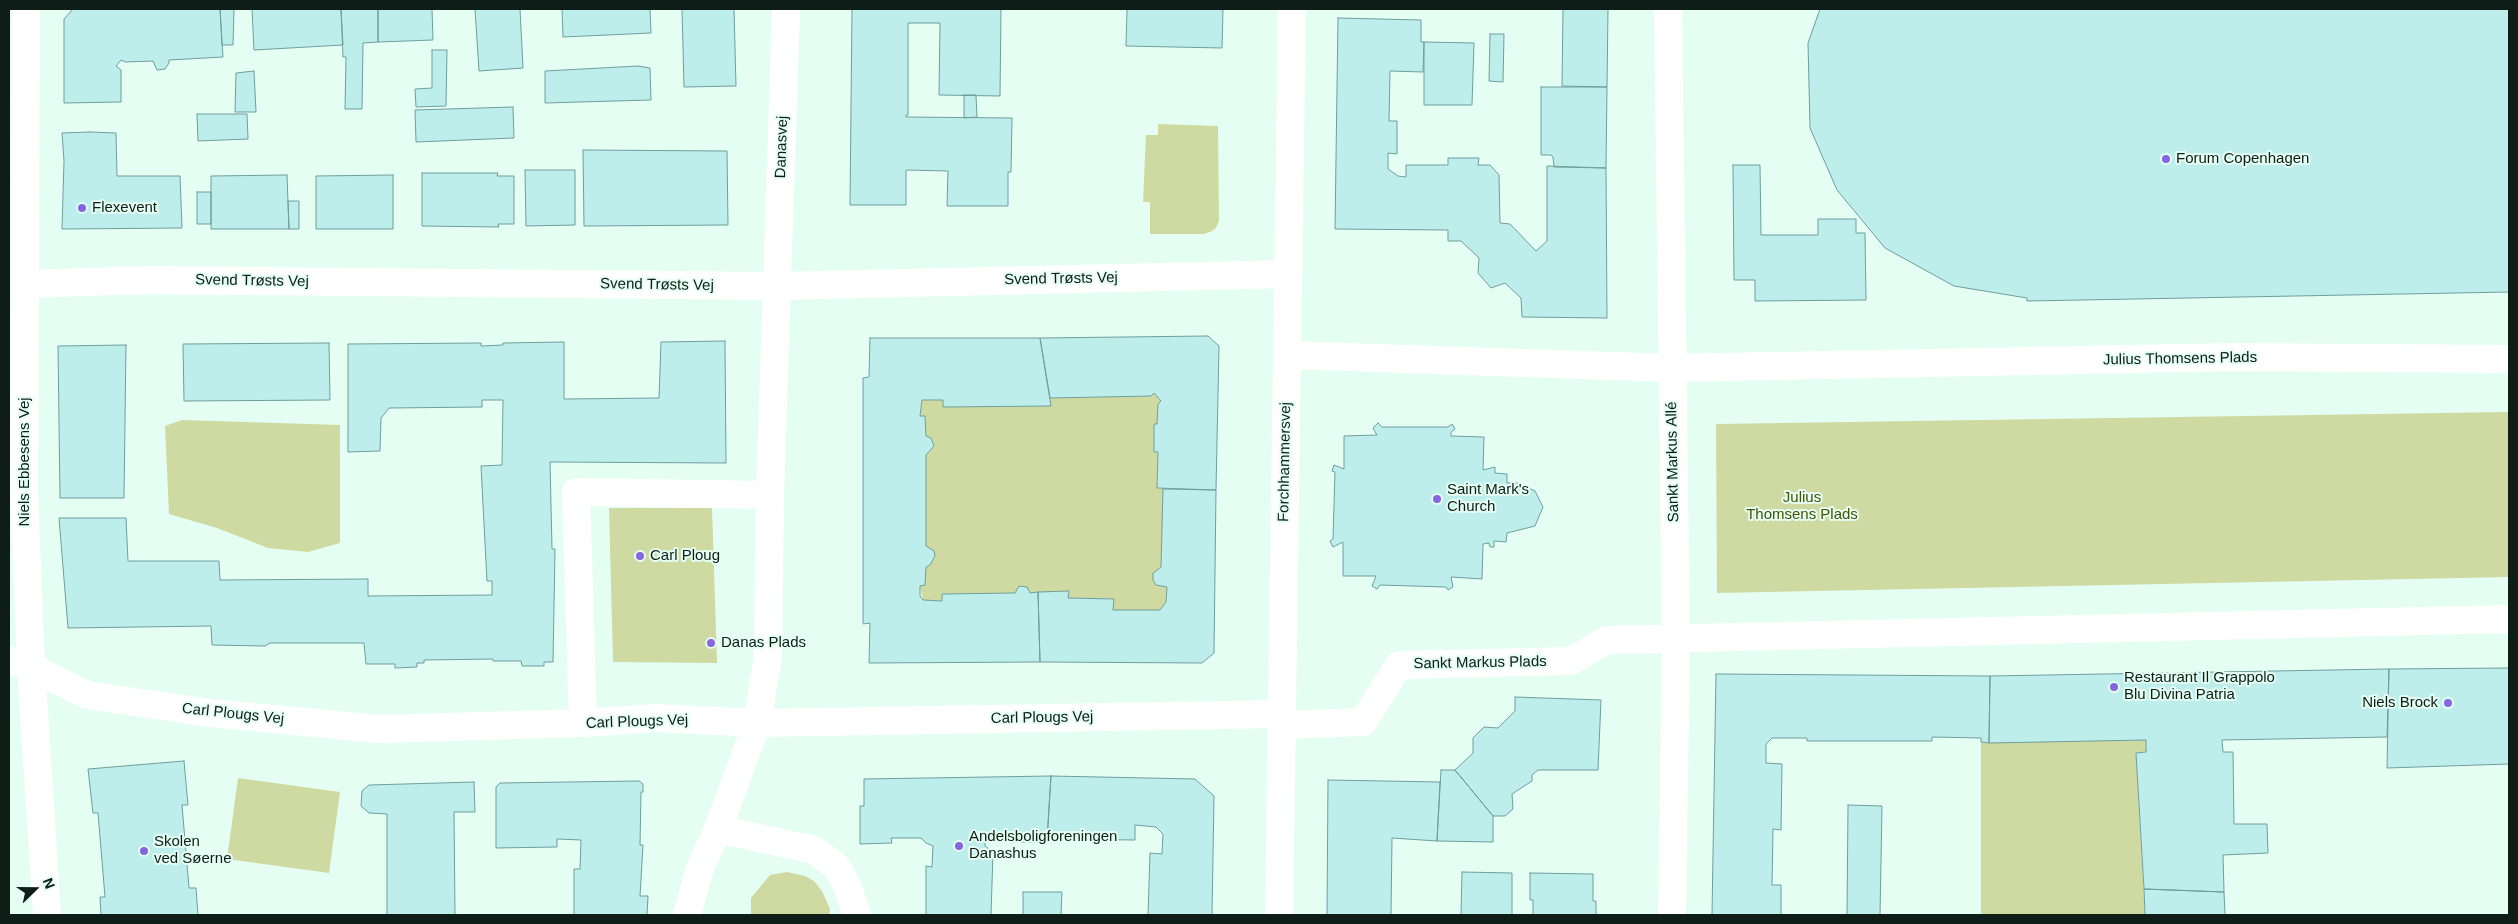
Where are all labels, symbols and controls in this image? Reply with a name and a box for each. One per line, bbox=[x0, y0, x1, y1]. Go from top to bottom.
street label: Danasvej bbox=[772, 115, 792, 179]
place label: Forum Copenhagen bbox=[2176, 150, 2309, 168]
marker: Forum Copenhagen bbox=[2160, 153, 2172, 165]
place label: Flexevent bbox=[92, 199, 157, 217]
marker: Flexevent bbox=[76, 202, 88, 214]
street label: Svend Trøsts Vej bbox=[1004, 269, 1118, 289]
street label: Svend Trøsts Vej bbox=[195, 271, 309, 291]
street label: Svend Trøsts Vej bbox=[600, 275, 714, 295]
street label: Julius Thomsens Plads bbox=[2103, 349, 2257, 369]
street label: Niels Ebbesens Vej bbox=[16, 397, 34, 527]
street label: Sankt Markus Allé bbox=[1663, 401, 1683, 523]
street label: Forchhammersvej bbox=[1275, 402, 1295, 522]
place label: Saint Mark's Church bbox=[1447, 481, 1529, 516]
park label: Julius Thomsens Plads bbox=[1746, 489, 1858, 524]
marker: Saint Mark's Church bbox=[1431, 493, 1443, 505]
place label: Carl Ploug bbox=[650, 547, 720, 565]
marker: Carl Ploug bbox=[634, 550, 646, 562]
place label: Danas Plads bbox=[721, 634, 806, 652]
marker: Danas Plads bbox=[705, 637, 717, 649]
street label: Sankt Markus Plads bbox=[1413, 653, 1547, 673]
place label: Restaurant Il Grappolo Blu Divina Patria bbox=[2124, 669, 2275, 704]
marker: Restaurant Il Grappolo Blu Divina Patria bbox=[2108, 681, 2120, 693]
place label: Niels Brock bbox=[2362, 694, 2438, 712]
marker: Niels Brock bbox=[2442, 697, 2454, 709]
street label: Carl Plougs Vej bbox=[181, 700, 285, 728]
street label: Carl Plougs Vej bbox=[991, 708, 1093, 728]
street label: Carl Plougs Vej bbox=[585, 711, 689, 733]
place label: Andelsboligforeningen Danashus bbox=[969, 828, 1117, 863]
place label: Skolen ved Søerne bbox=[154, 833, 232, 868]
marker: Andelsboligforeningen Danashus bbox=[953, 840, 965, 852]
marker: Skolen ved Søerne bbox=[138, 845, 150, 857]
north arrow bbox=[10, 864, 60, 914]
text: N bbox=[40, 876, 58, 891]

